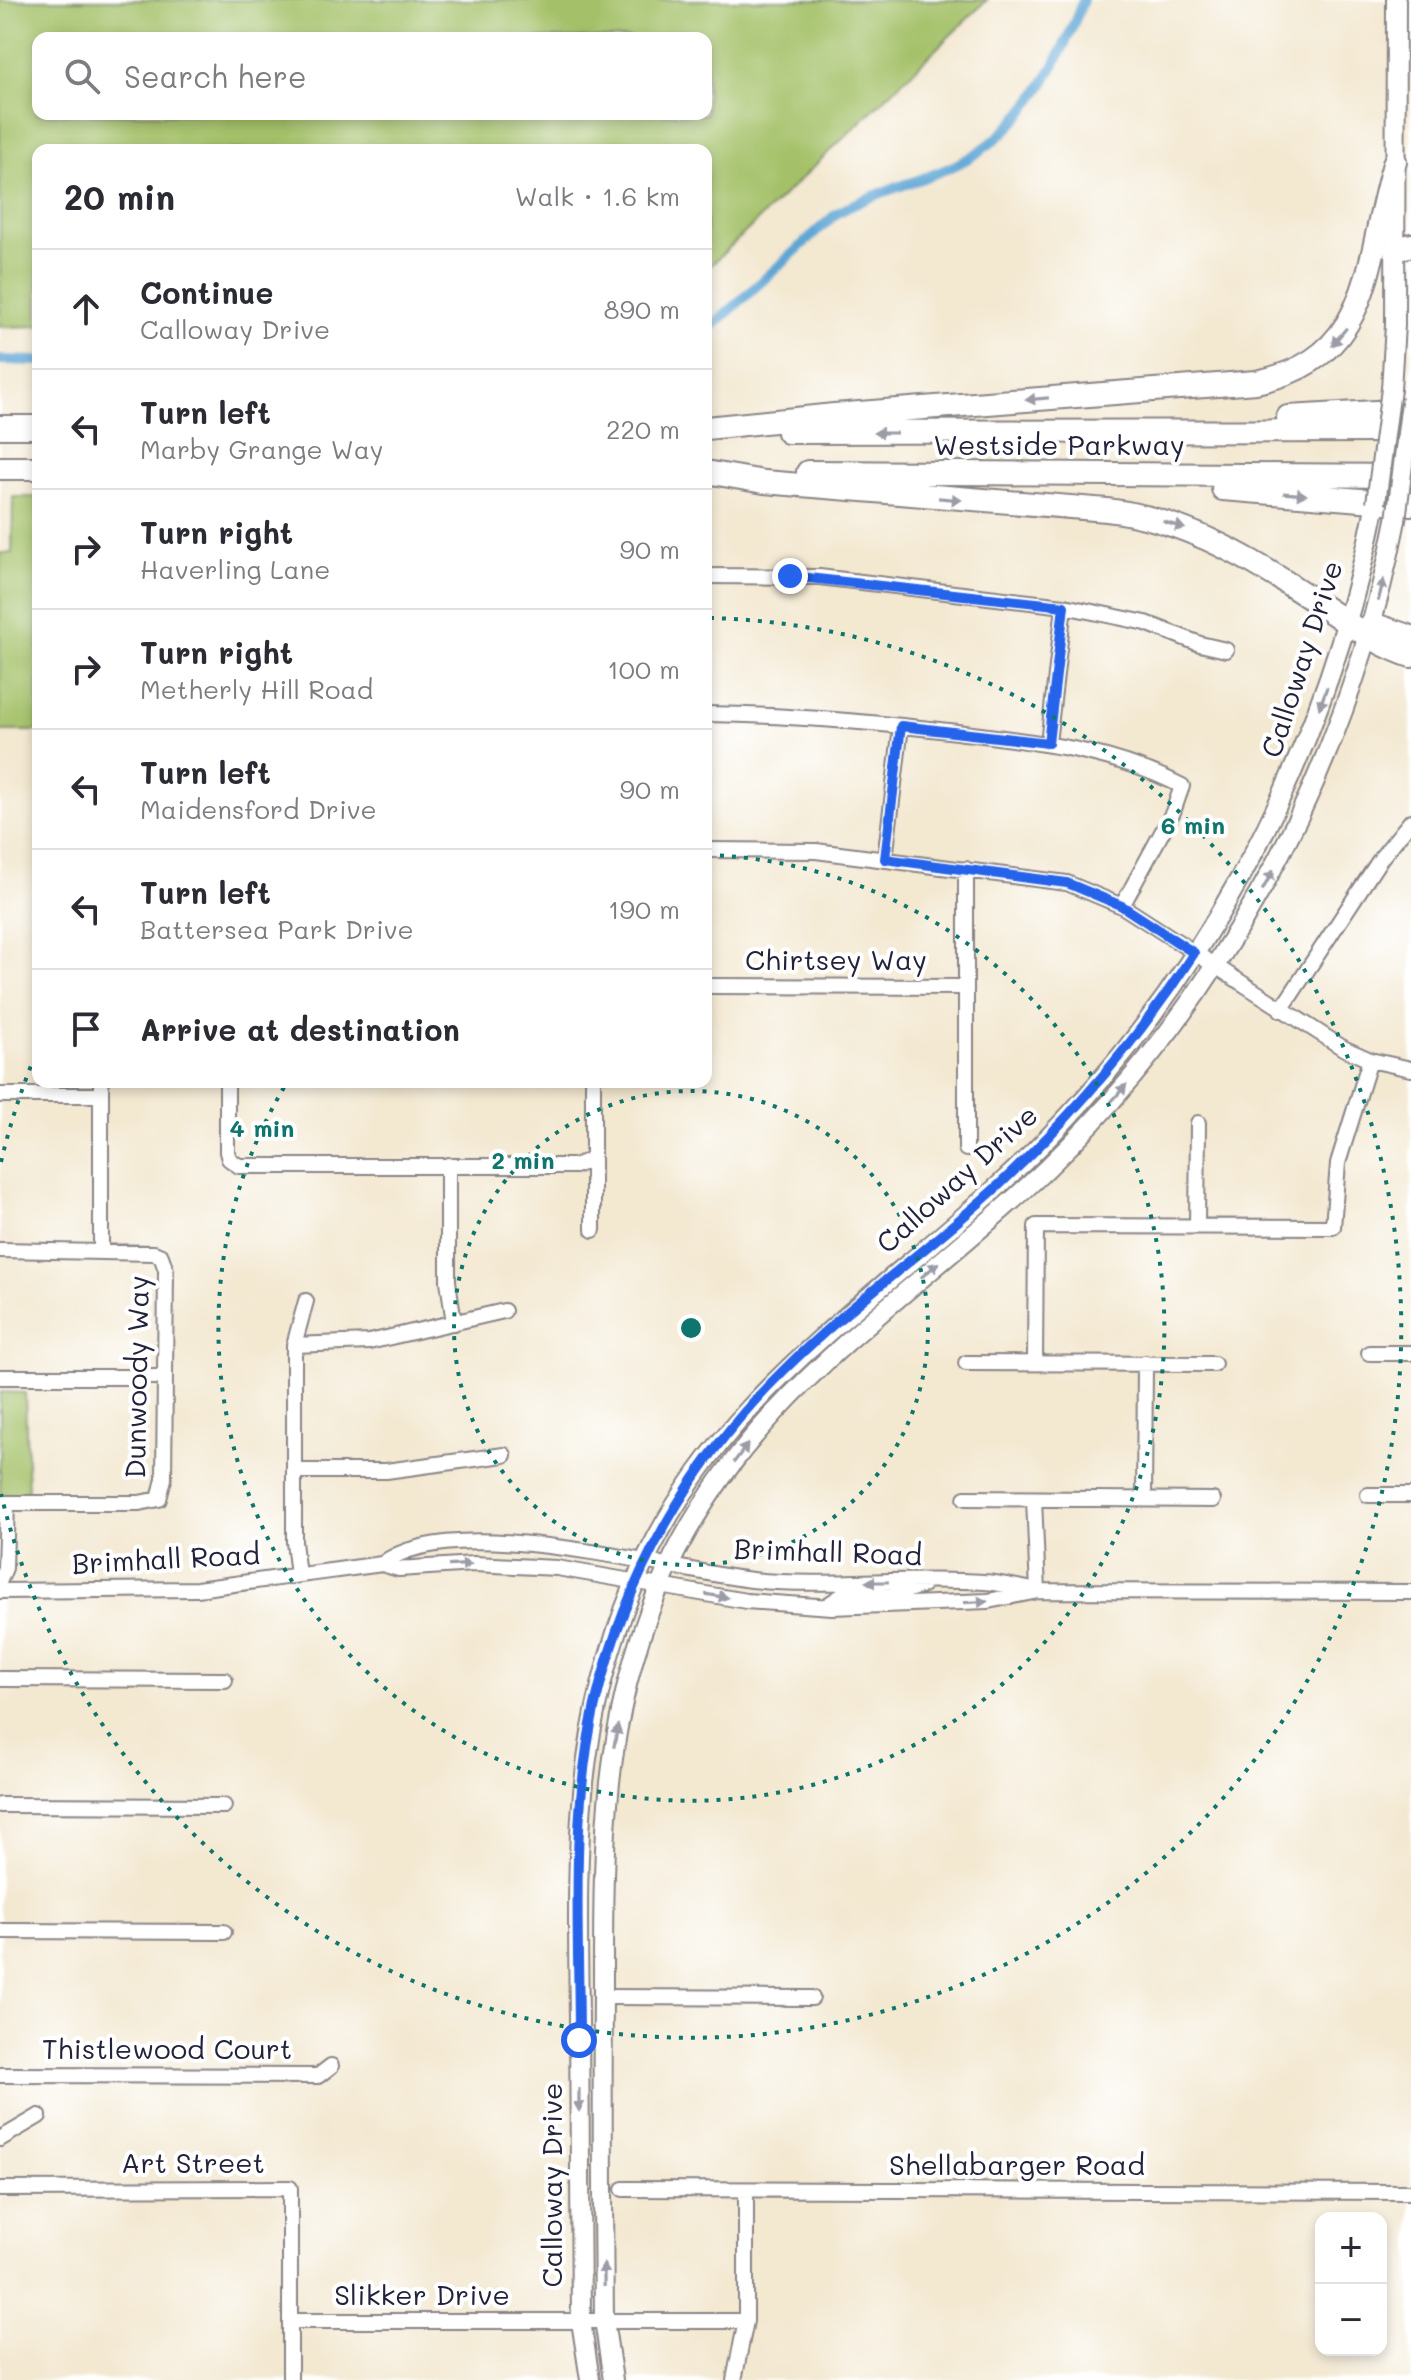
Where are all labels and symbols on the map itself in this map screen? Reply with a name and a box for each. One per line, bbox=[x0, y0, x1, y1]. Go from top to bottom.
one-way arrow bbox=[1331, 327, 1348, 347]
one-way arrow bbox=[1024, 393, 1049, 406]
one-way arrow bbox=[872, 426, 897, 439]
street label: Westside Parkway bbox=[933, 426, 1185, 462]
one-way arrow bbox=[1283, 488, 1308, 501]
one-way arrow bbox=[938, 492, 963, 505]
one-way arrow bbox=[1162, 519, 1186, 532]
street label: Calloway Drive bbox=[1252, 556, 1350, 762]
route end bbox=[772, 558, 808, 594]
one-way arrow bbox=[1375, 578, 1387, 603]
one-way arrow bbox=[1316, 686, 1329, 710]
text: 6 min bbox=[1161, 809, 1225, 840]
one-way arrow bbox=[1260, 869, 1274, 891]
street label: Chirtsey Way bbox=[745, 941, 927, 977]
one-way arrow bbox=[1110, 1083, 1127, 1103]
street label: Calloway Drive bbox=[868, 1096, 1044, 1260]
text: 4 min bbox=[230, 1112, 294, 1143]
text: 2 min bbox=[492, 1144, 555, 1175]
one-way arrow bbox=[919, 1262, 939, 1279]
street label: Dunwoody Way bbox=[116, 1275, 156, 1479]
centre of rings bbox=[677, 1314, 705, 1342]
one-way arrow bbox=[732, 1443, 748, 1463]
street label: Brimhall Road bbox=[733, 1530, 923, 1572]
street label: Brimhall Road bbox=[71, 1535, 261, 1581]
one-way arrow bbox=[447, 1558, 472, 1571]
one-way arrow bbox=[864, 1576, 889, 1588]
one-way arrow bbox=[705, 1591, 730, 1603]
one-way arrow bbox=[964, 1595, 989, 1608]
one-way arrow bbox=[610, 1723, 623, 1748]
route start bbox=[561, 2022, 597, 2058]
street label: Thistlewood Court bbox=[42, 2030, 292, 2066]
street label: Calloway Drive bbox=[533, 2083, 569, 2287]
one-way arrow bbox=[573, 2088, 585, 2113]
street label: Art Street bbox=[121, 2144, 265, 2180]
street label: Shellabarger Road bbox=[889, 2146, 1145, 2182]
one-way arrow bbox=[597, 2262, 610, 2287]
street label: Slikker Drive bbox=[334, 2276, 510, 2312]

